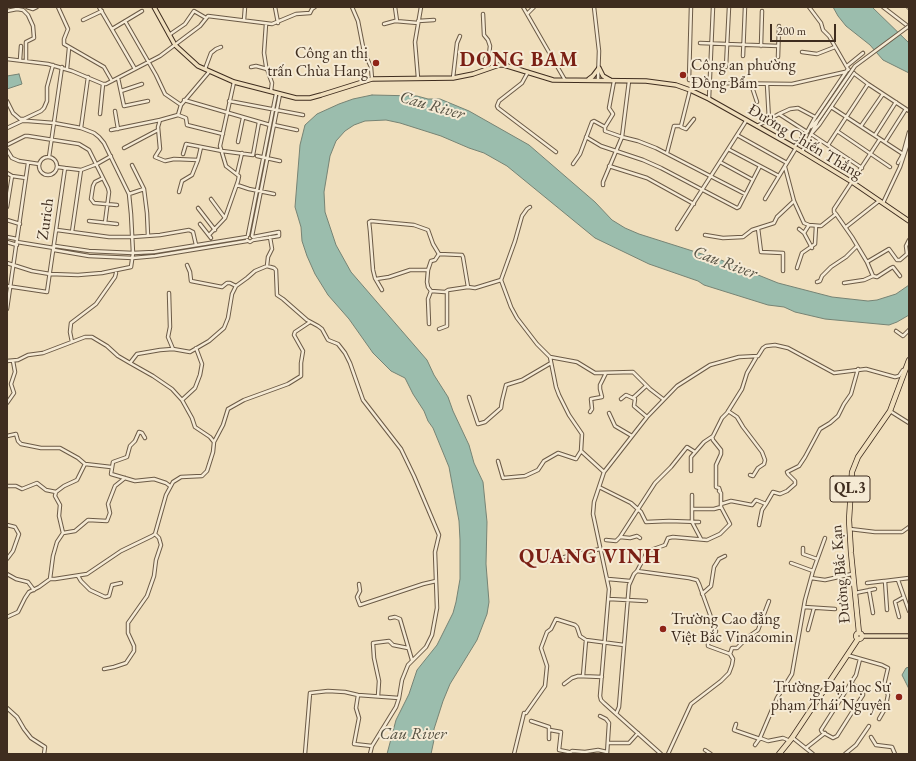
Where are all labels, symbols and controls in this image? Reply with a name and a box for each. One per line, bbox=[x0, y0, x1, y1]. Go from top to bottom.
scale bar bbox=[772, 16, 838, 42]
text: 200 m bbox=[777, 23, 806, 39]
place label: Công an thị trấn Chùa Hang bbox=[267, 44, 368, 82]
district label: DONG BAM bbox=[459, 49, 579, 73]
place label: Công an phường Đồng Bẩm bbox=[691, 56, 796, 94]
marker: Công an thị trấn Chùa Hang bbox=[371, 58, 381, 68]
marker: Công an phường Đồng Bẩm bbox=[678, 70, 688, 80]
water label: Cau River bbox=[397, 87, 467, 125]
street label: Đường Chiến Thắng bbox=[744, 100, 866, 184]
street label: Zurich bbox=[34, 197, 58, 241]
water label: Cau River bbox=[690, 242, 760, 284]
road number: QL.3 bbox=[830, 476, 870, 502]
street label: Đường Bắc Kạn bbox=[827, 524, 855, 624]
district label: QUANG VINH bbox=[519, 546, 661, 570]
place label: Trường Cao đẳng Việt Bắc Vinacomin bbox=[671, 610, 793, 648]
marker: Trường Cao đẳng Việt Bắc Vinacomin bbox=[658, 624, 668, 634]
place label: Trường Đại học Sư phạm Thái Nguyên bbox=[771, 678, 891, 716]
marker: Trường Đại học Sư phạm Thái Nguyên bbox=[894, 692, 904, 702]
water label: Cau River bbox=[380, 724, 446, 744]

